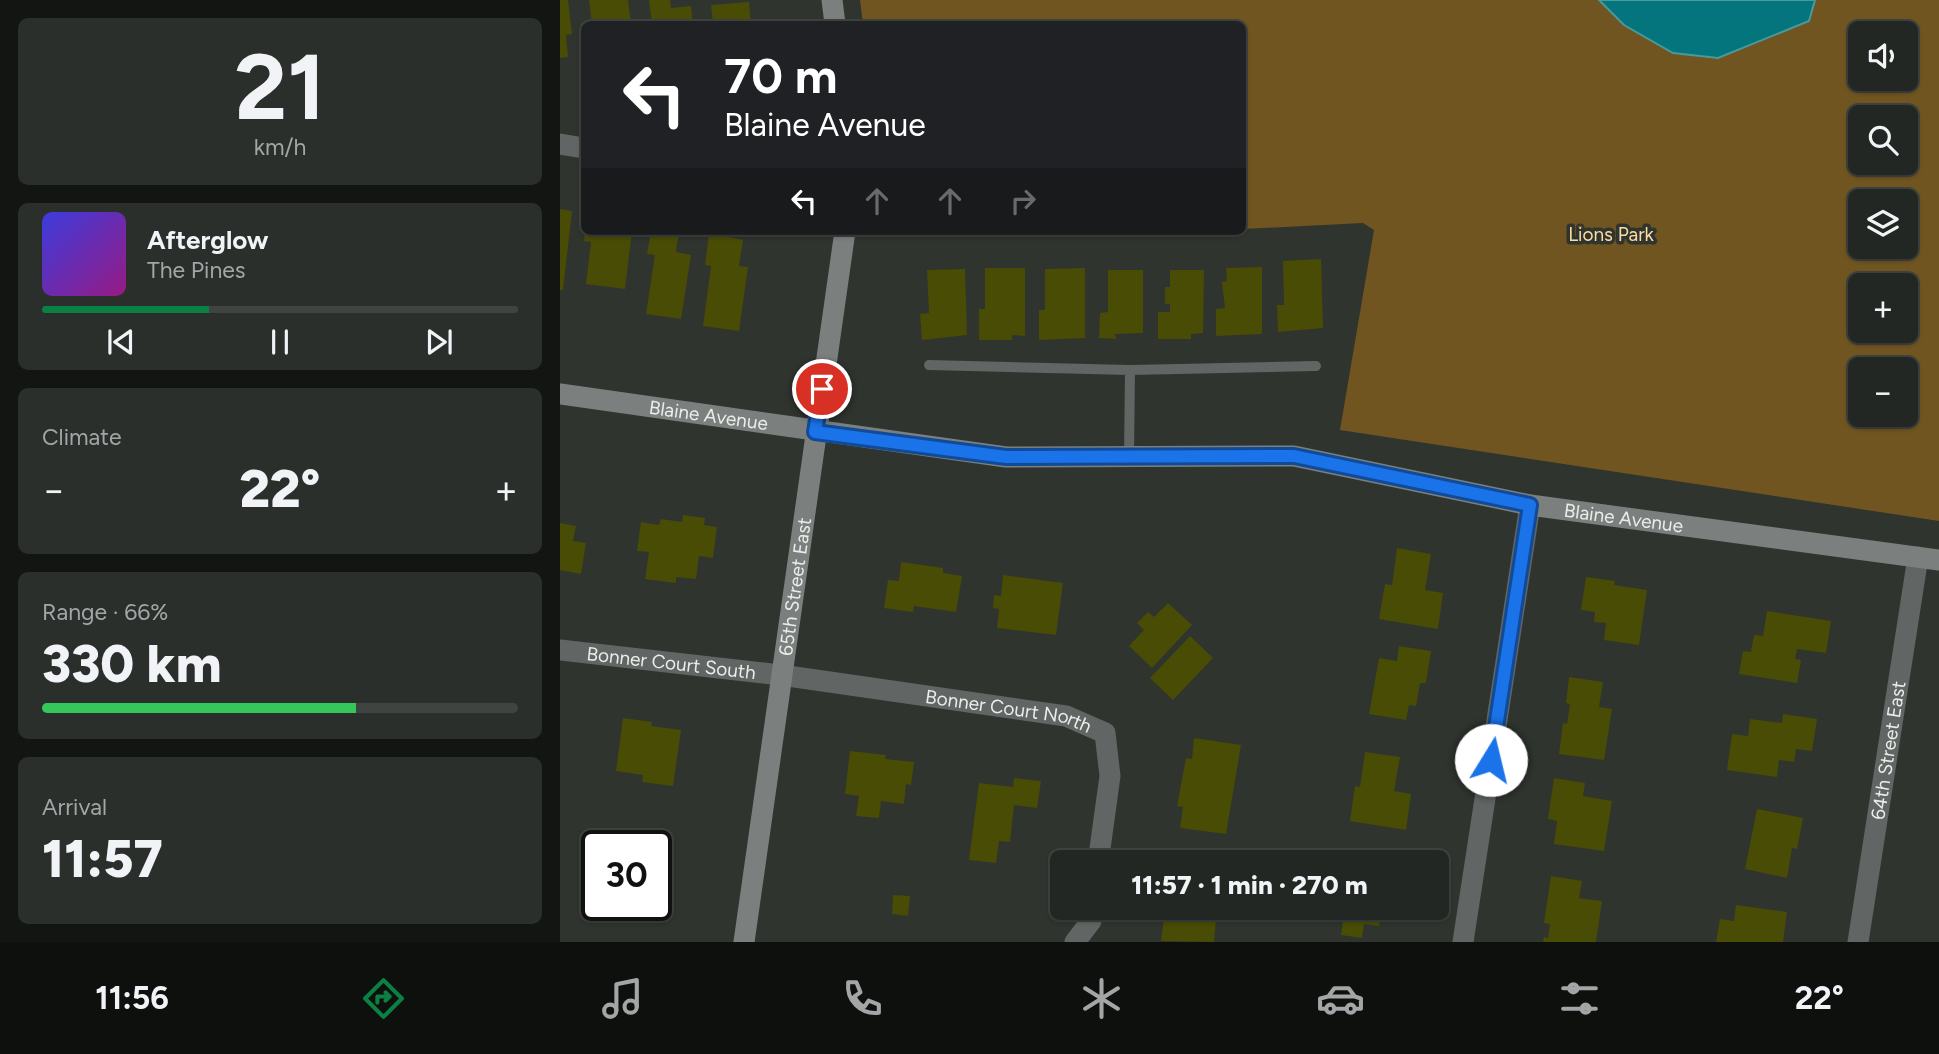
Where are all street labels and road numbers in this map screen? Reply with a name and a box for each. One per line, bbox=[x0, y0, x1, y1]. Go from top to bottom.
street label: Blaine Avenue bbox=[648, 395, 769, 435]
street label: Blaine Avenue bbox=[1563, 498, 1685, 537]
street label: 65th Street East bbox=[773, 516, 816, 657]
street label: Bonner Court South bbox=[585, 642, 757, 684]
street label: 64th Street East bbox=[1866, 679, 1910, 821]
street label: Bonner Court North bbox=[924, 684, 1096, 737]

